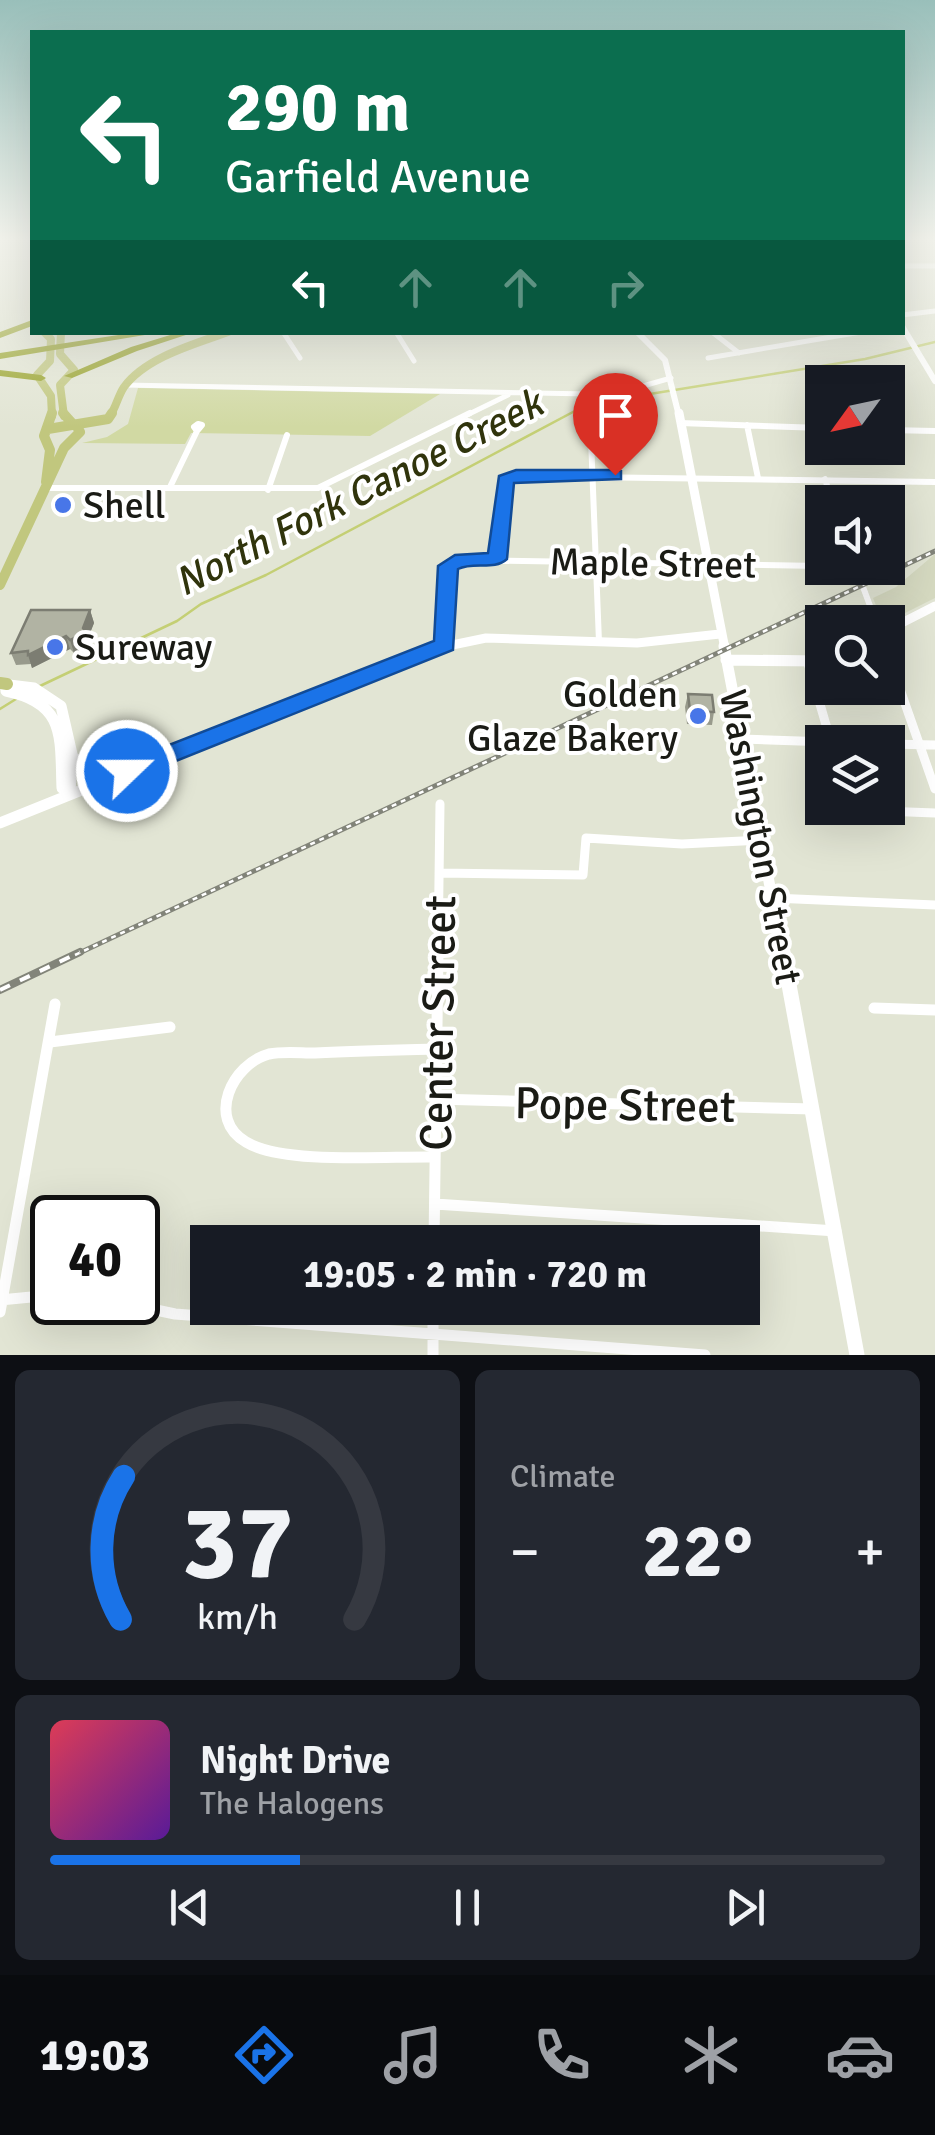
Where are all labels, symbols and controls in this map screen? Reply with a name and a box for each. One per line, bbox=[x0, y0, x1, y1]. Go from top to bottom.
text: 290 m bbox=[225, 64, 410, 150]
icon: left bbox=[60, 70, 190, 200]
text: Garfield Avenue bbox=[225, 150, 531, 205]
icon: left bbox=[283, 260, 338, 315]
icon: ahead bbox=[388, 260, 443, 315]
icon: ahead bbox=[493, 260, 548, 315]
icon: right bbox=[598, 260, 653, 315]
north arrow bbox=[805, 365, 905, 465]
map controls bbox=[805, 365, 905, 825]
pin bbox=[573, 373, 658, 476]
water label: North Fork Canoe Creek bbox=[166, 377, 553, 607]
icon: arrive bbox=[588, 388, 643, 443]
place label: Shell bbox=[83, 482, 166, 529]
button: sound bbox=[805, 485, 905, 585]
marker: Shell bbox=[52, 494, 74, 516]
street label: Maple Street bbox=[549, 538, 757, 589]
button: search bbox=[805, 605, 905, 705]
place label: Sureway bbox=[75, 624, 213, 671]
marker: Sureway bbox=[44, 636, 66, 658]
place label: Golden Glaze Bakery bbox=[467, 671, 678, 762]
street label: Washington Street bbox=[709, 686, 812, 989]
marker: Golden Glaze Bakery bbox=[687, 705, 709, 727]
position arrow bbox=[75, 719, 179, 823]
button: layers bbox=[805, 725, 905, 825]
street label: Center Street bbox=[409, 895, 468, 1151]
street label: Pope Street bbox=[514, 1076, 736, 1135]
speed limit sign: 40 bbox=[30, 1195, 160, 1325]
text: 19:05 · 2 min · 720 m bbox=[303, 1251, 647, 1298]
text: Climate bbox=[510, 1457, 616, 1496]
text: 37 bbox=[181, 1479, 294, 1607]
text: 22° bbox=[642, 1505, 753, 1598]
text: − bbox=[510, 1518, 540, 1586]
text: + bbox=[855, 1518, 885, 1586]
text: km/h bbox=[197, 1595, 278, 1639]
text: Night Drive bbox=[200, 1737, 390, 1784]
text: The Halogens bbox=[200, 1784, 384, 1823]
icon: previous bbox=[162, 1880, 217, 1935]
icon: pause bbox=[440, 1880, 495, 1935]
icon: next bbox=[718, 1880, 773, 1935]
icon: directions bbox=[229, 2020, 299, 2090]
icon: music bbox=[378, 2020, 448, 2090]
icon: phone bbox=[527, 2020, 597, 2090]
icon: climate bbox=[676, 2020, 746, 2090]
icon: car bbox=[825, 2020, 895, 2090]
text: 19:03 bbox=[40, 2028, 150, 2083]

